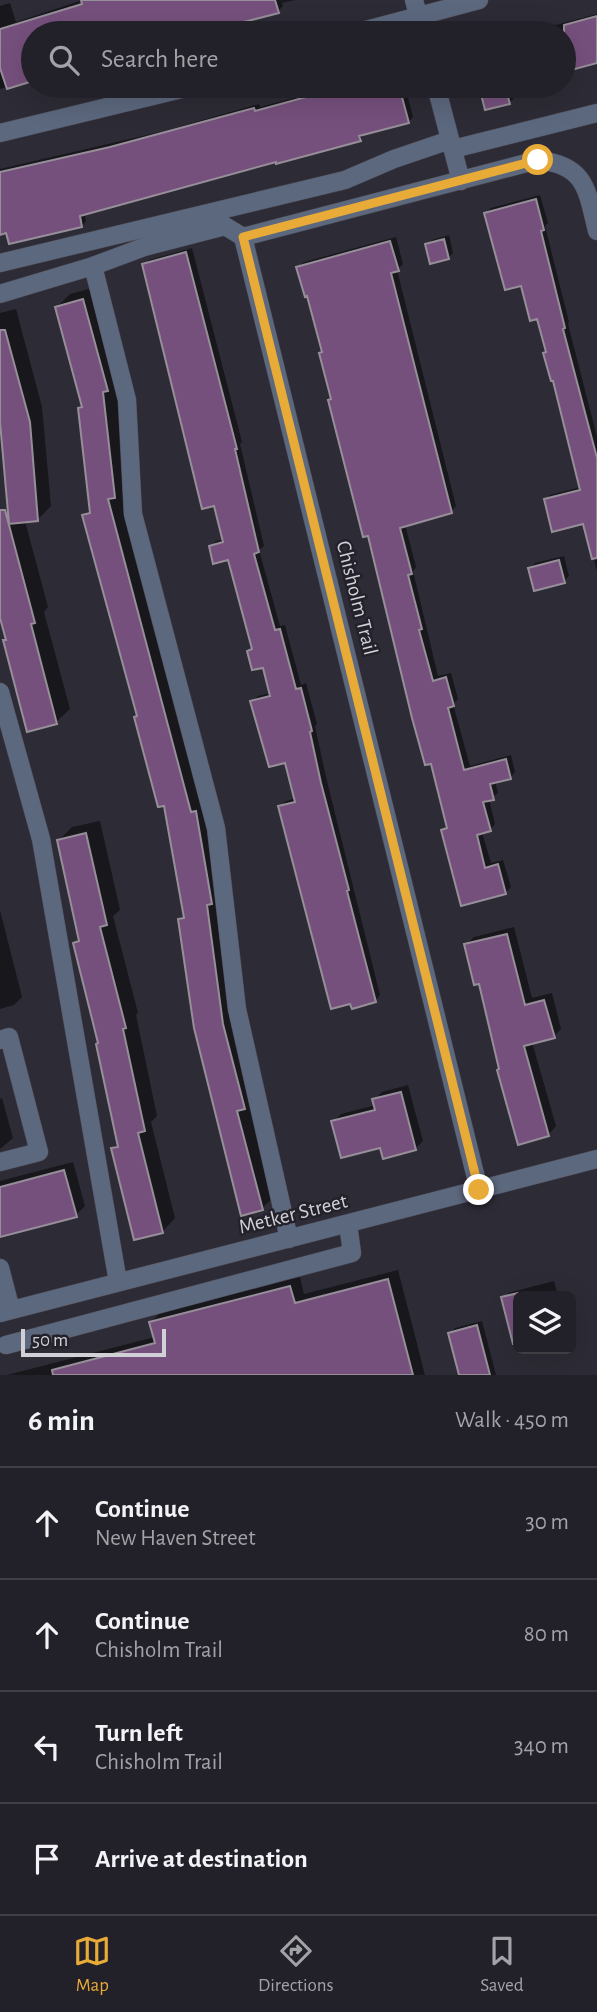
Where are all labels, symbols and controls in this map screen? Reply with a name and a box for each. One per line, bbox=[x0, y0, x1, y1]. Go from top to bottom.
search box bbox=[21, 21, 576, 98]
icon: search bbox=[45, 41, 83, 79]
text: Search here bbox=[101, 46, 219, 72]
route start bbox=[522, 144, 553, 175]
street label: Chisholm Trail bbox=[333, 539, 381, 657]
route end bbox=[463, 1174, 494, 1205]
street label: Metker Street bbox=[237, 1190, 350, 1238]
map controls bbox=[513, 1291, 576, 1354]
button: layers bbox=[513, 1291, 576, 1354]
scale bar bbox=[21, 1326, 166, 1358]
text: 50 m bbox=[32, 1331, 68, 1350]
text: 6 min bbox=[28, 1406, 95, 1436]
text: Walk · 450 m bbox=[455, 1409, 569, 1432]
text: Continue bbox=[95, 1496, 190, 1522]
icon: ahead bbox=[28, 1504, 66, 1542]
text: 30 m bbox=[525, 1511, 569, 1534]
text: New Haven Street bbox=[95, 1527, 256, 1550]
text: Continue bbox=[95, 1608, 190, 1634]
icon: ahead bbox=[28, 1616, 66, 1654]
text: 80 m bbox=[524, 1623, 569, 1646]
text: Chisholm Trail bbox=[95, 1639, 223, 1662]
text: Turn left bbox=[95, 1720, 183, 1746]
icon: left bbox=[28, 1728, 66, 1766]
text: 340 m bbox=[514, 1735, 569, 1758]
text: Chisholm Trail bbox=[95, 1751, 223, 1774]
icon: arrive bbox=[28, 1840, 66, 1878]
text: Arrive at destination bbox=[95, 1846, 308, 1872]
tab: Map bbox=[73, 1932, 111, 1997]
tab: Directions bbox=[258, 1932, 334, 1997]
tab: Saved bbox=[480, 1932, 524, 1997]

